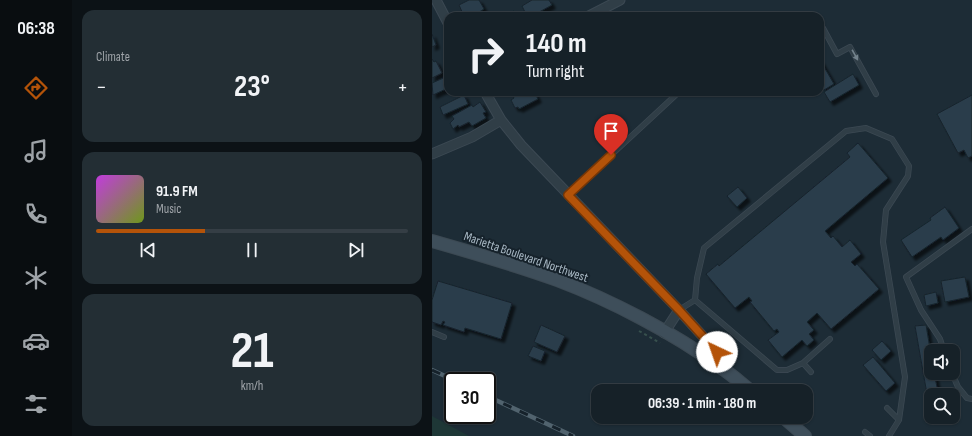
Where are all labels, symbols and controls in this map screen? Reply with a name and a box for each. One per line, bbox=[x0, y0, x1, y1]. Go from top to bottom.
text: 06:38 bbox=[17, 18, 55, 39]
text: 140 m bbox=[526, 27, 587, 60]
icon: right bbox=[460, 28, 512, 80]
text: Climate bbox=[96, 49, 130, 65]
one-way arrow bbox=[851, 49, 858, 61]
text: Turn right bbox=[526, 61, 584, 82]
text: 23° bbox=[234, 69, 270, 105]
icon: directions bbox=[22, 74, 50, 102]
text: − bbox=[96, 74, 107, 101]
text: + bbox=[397, 74, 408, 101]
pin bbox=[594, 114, 628, 155]
icon: arrive bbox=[600, 120, 622, 142]
icon: music bbox=[22, 137, 50, 165]
text: 91.9 FM bbox=[156, 182, 198, 201]
icon: phone bbox=[22, 200, 50, 228]
text: Music bbox=[156, 201, 181, 217]
street label: Marietta Boulevard Northwest bbox=[462, 228, 590, 286]
icon: previous bbox=[137, 239, 159, 261]
icon: pause bbox=[241, 239, 263, 261]
icon: next bbox=[345, 239, 367, 261]
icon: climate bbox=[22, 264, 50, 292]
text: 21 bbox=[230, 320, 274, 383]
icon: car bbox=[22, 327, 50, 355]
position arrow bbox=[696, 331, 738, 373]
map controls bbox=[924, 344, 960, 424]
button: sound bbox=[924, 344, 960, 380]
speed limit sign: 30 bbox=[444, 372, 496, 424]
text: km/h bbox=[241, 378, 263, 394]
button: search bbox=[924, 388, 960, 424]
icon: filters bbox=[22, 390, 50, 418]
text: 06:39 · 1 min · 180 m bbox=[648, 394, 756, 413]

